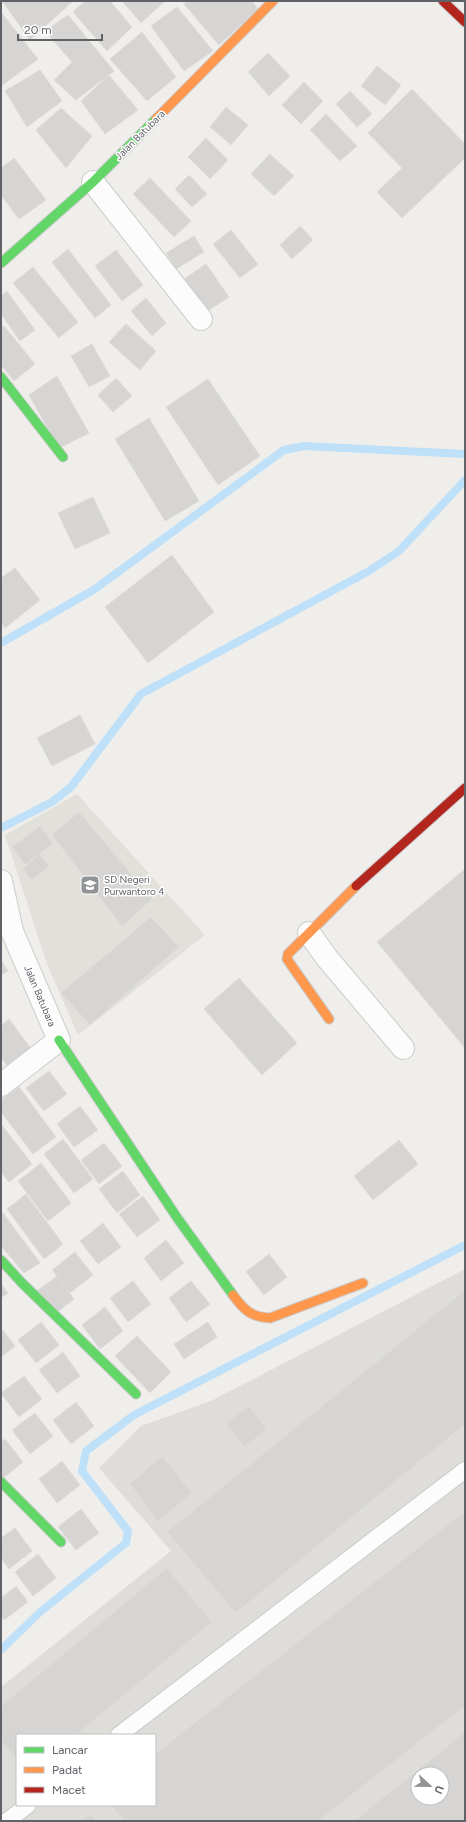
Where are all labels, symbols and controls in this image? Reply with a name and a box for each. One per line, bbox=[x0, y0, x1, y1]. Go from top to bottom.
scale bar bbox=[18, 16, 102, 42]
text: 20 m bbox=[24, 23, 52, 37]
street label: Jalan Batubara bbox=[112, 107, 168, 163]
place label: SD Negeri Purwantoro 4 bbox=[104, 873, 165, 898]
school or university icon: SD Negeri Purwantoro 4 bbox=[79, 874, 101, 896]
street label: Jalan Batubara bbox=[21, 963, 59, 1029]
legend bbox=[16, 1734, 156, 1806]
text: Lancar bbox=[52, 1743, 88, 1757]
text: Padat bbox=[52, 1763, 83, 1777]
north arrow bbox=[410, 1766, 450, 1806]
text: Macet bbox=[52, 1783, 86, 1797]
text: U bbox=[431, 1784, 446, 1796]

